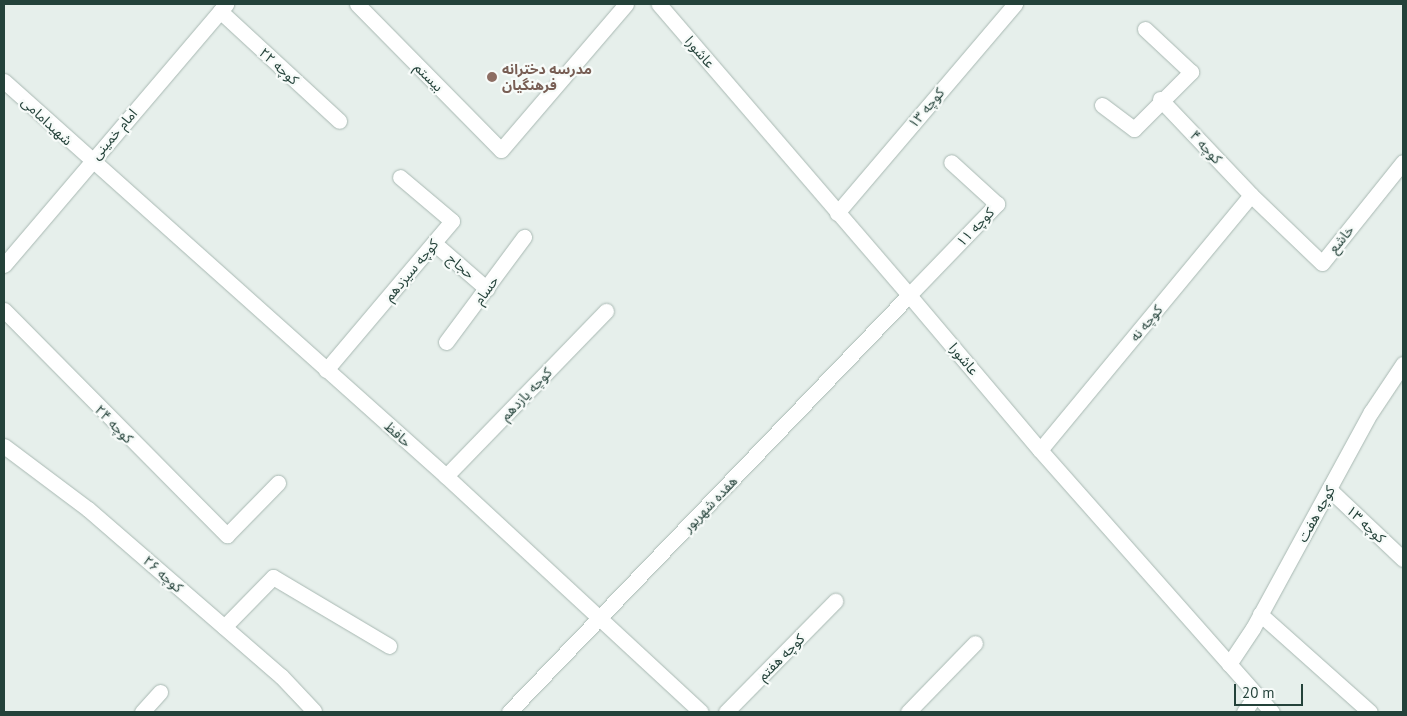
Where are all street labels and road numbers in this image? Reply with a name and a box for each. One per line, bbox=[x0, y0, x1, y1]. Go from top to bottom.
street label: عاشورا bbox=[682, 33, 718, 71]
street label: کوچه ۲۲ bbox=[256, 44, 302, 88]
street label: بیستم bbox=[411, 59, 447, 95]
street label: کوچه ۱۳ bbox=[904, 85, 948, 131]
street label: شهیدامامی bbox=[18, 93, 76, 149]
street label: امام خمینی bbox=[87, 105, 141, 163]
street label: کوچه ۴ bbox=[1186, 127, 1226, 167]
street label: کوچه ۱۱ bbox=[953, 204, 997, 250]
street label: خاشع bbox=[1325, 222, 1357, 256]
street label: کوچه سیزدهم bbox=[380, 236, 442, 304]
street label: حجاج bbox=[444, 250, 478, 282]
street label: حسام bbox=[470, 273, 502, 307]
street label: کوچه نه bbox=[1126, 302, 1166, 344]
street label: عاشورا bbox=[946, 339, 982, 379]
street label: کوچه یازدهم bbox=[497, 364, 555, 424]
street label: کوچه ۲۴ bbox=[91, 401, 137, 447]
street label: حافظ bbox=[381, 418, 415, 450]
street label: هفده شهریور bbox=[679, 473, 741, 535]
street label: کوچه هفت bbox=[1294, 483, 1338, 545]
street label: کوچه ۱۳ bbox=[1343, 502, 1389, 546]
street label: کوچه ۲۶ bbox=[140, 552, 186, 596]
street label: کوچه هفتم bbox=[754, 630, 808, 684]

